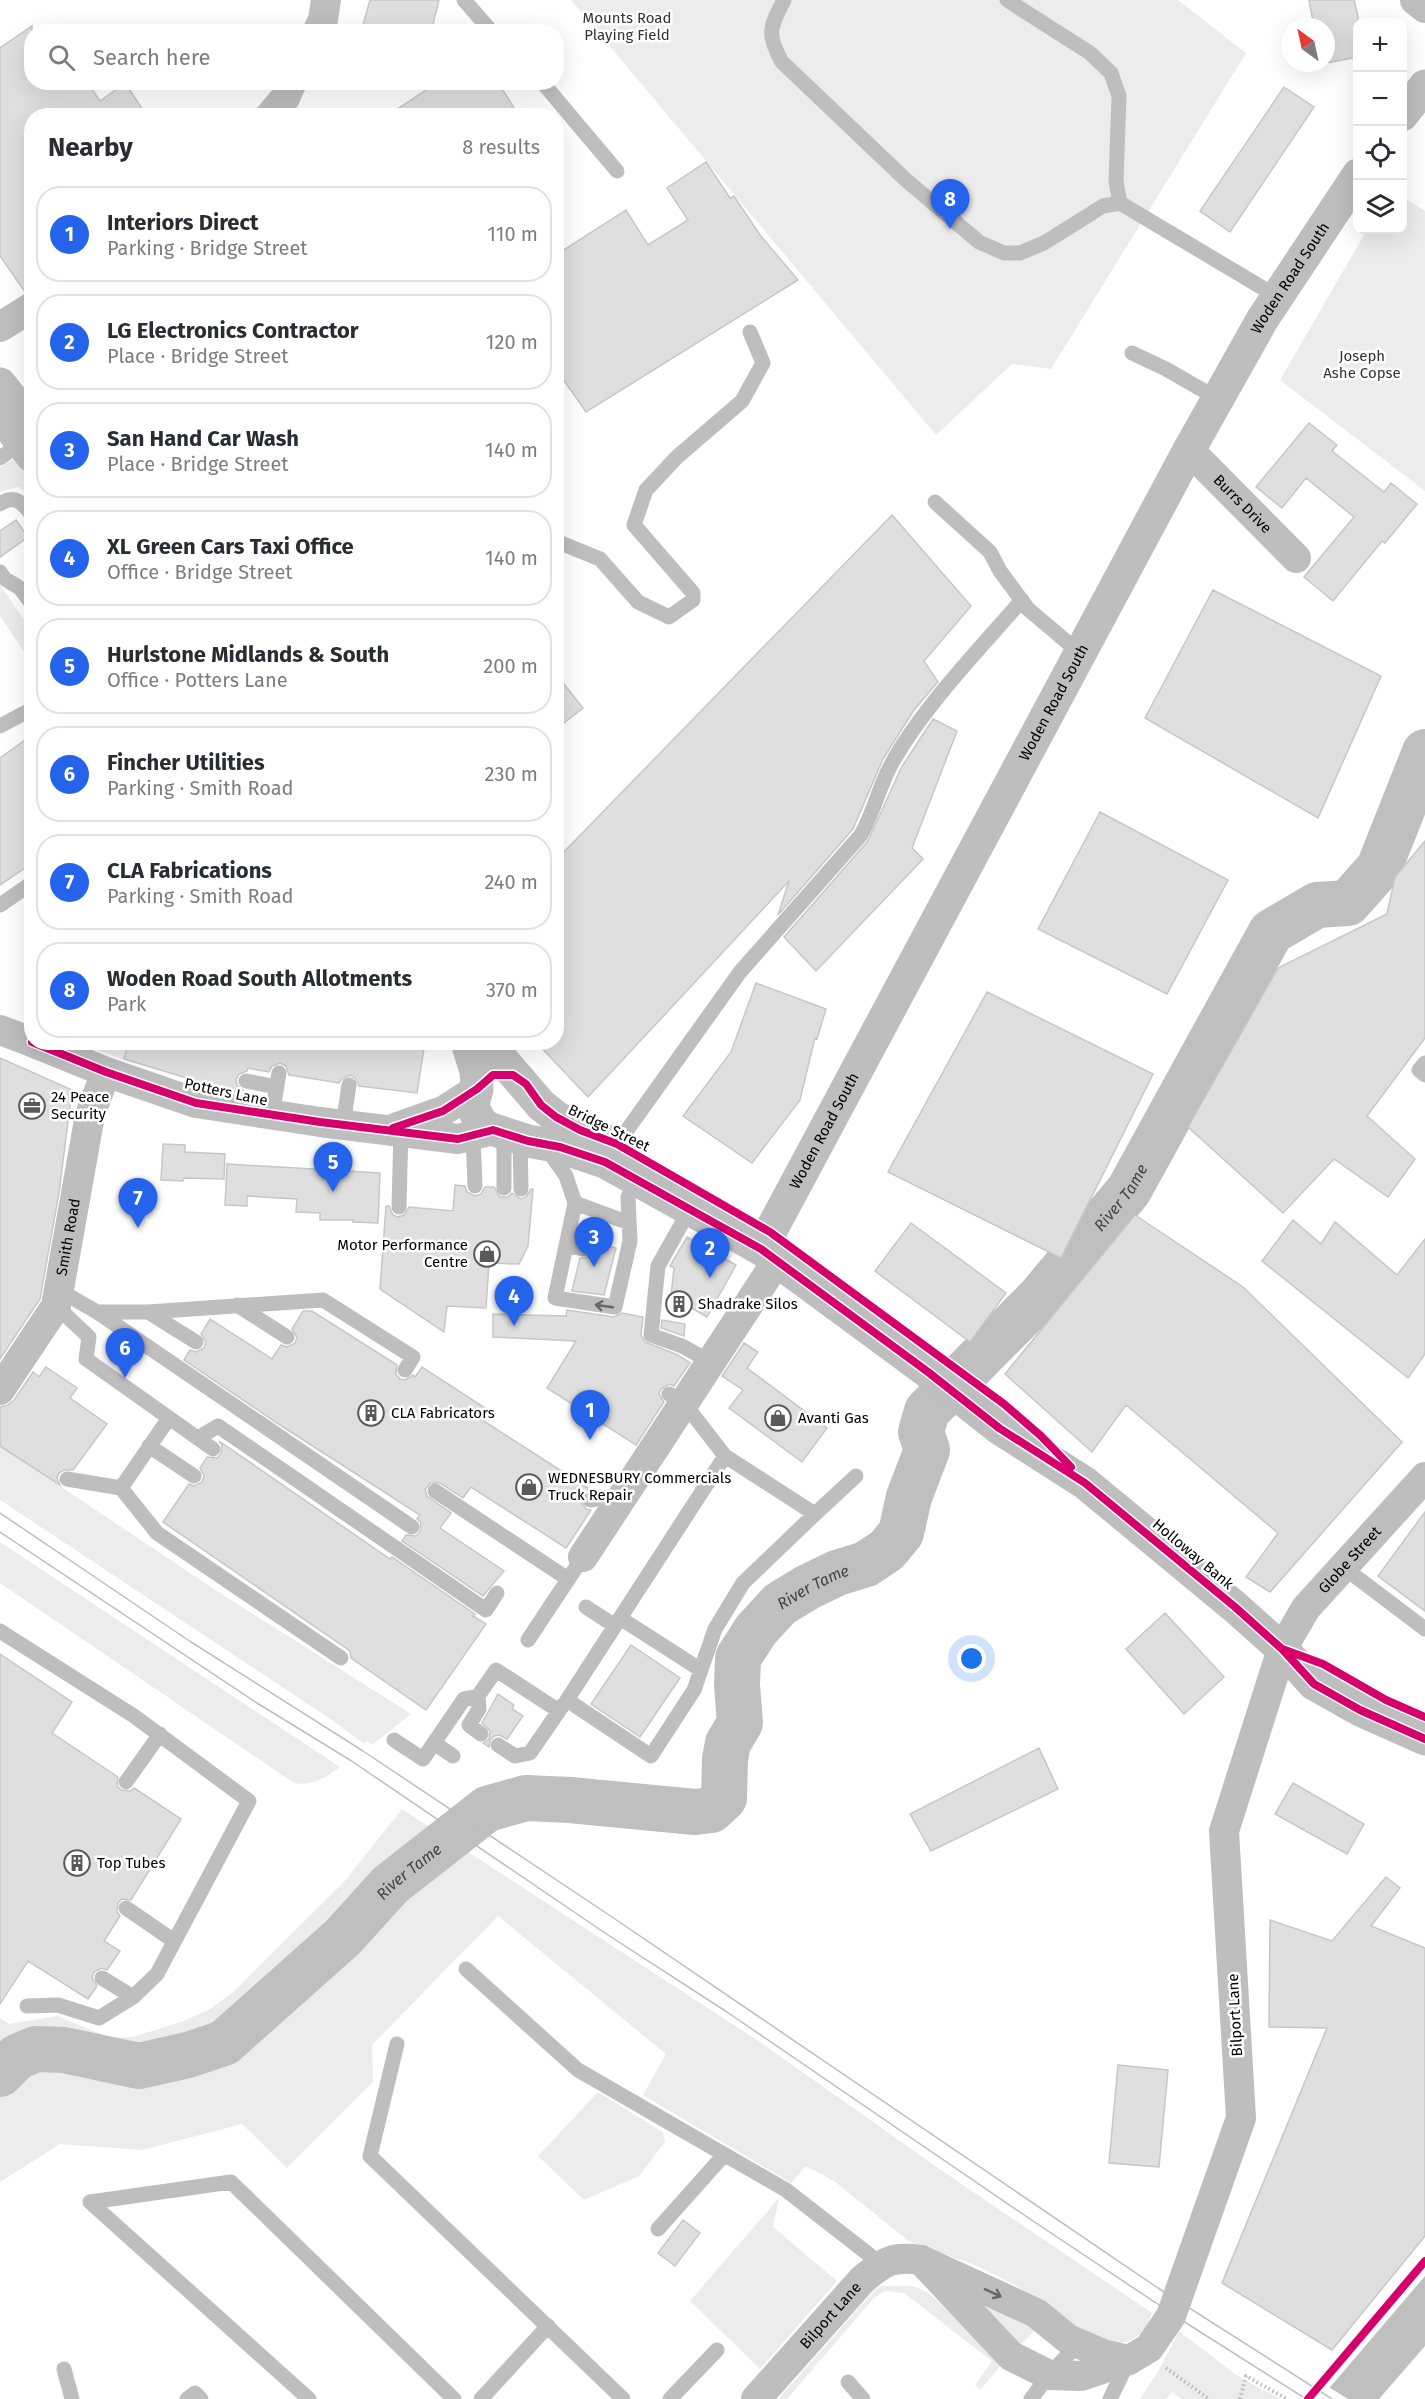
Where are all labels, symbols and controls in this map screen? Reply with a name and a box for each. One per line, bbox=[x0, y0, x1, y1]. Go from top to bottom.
park label: Mounts Road Playing Field bbox=[583, 9, 671, 44]
north arrow bbox=[1281, 18, 1335, 72]
map controls bbox=[1353, 18, 1407, 234]
button: + bbox=[1353, 18, 1407, 72]
search box bbox=[24, 24, 564, 90]
icon: search bbox=[45, 41, 78, 74]
text: Search here bbox=[93, 44, 211, 71]
button: − bbox=[1353, 72, 1407, 126]
button: locate bbox=[1353, 126, 1407, 180]
text: Nearby bbox=[48, 132, 133, 163]
text: 8 results bbox=[462, 135, 540, 159]
pin: 8 bbox=[930, 180, 970, 229]
button: layers bbox=[1353, 180, 1407, 234]
text: Interiors Direct bbox=[107, 209, 259, 236]
street label: Woden Road South bbox=[1247, 219, 1333, 337]
text: 1 bbox=[65, 222, 74, 246]
text: 110 m bbox=[487, 222, 538, 246]
text: Parking · Bridge Street bbox=[107, 236, 308, 260]
text: LG Electronics Contractor bbox=[107, 317, 359, 344]
text: 2 bbox=[64, 330, 75, 354]
text: 120 m bbox=[486, 330, 538, 354]
text: Place · Bridge Street bbox=[107, 344, 289, 368]
park label: Joseph Ashe Copse bbox=[1323, 347, 1401, 382]
text: San Hand Car Wash bbox=[107, 425, 299, 452]
text: 3 bbox=[64, 438, 75, 462]
text: 140 m bbox=[485, 438, 538, 462]
text: Place · Bridge Street bbox=[107, 452, 289, 476]
street label: Burrs Drive bbox=[1210, 471, 1275, 537]
text: XL Green Cars Taxi Office bbox=[107, 533, 354, 560]
text: 4 bbox=[64, 546, 75, 570]
text: 140 m bbox=[485, 546, 538, 570]
text: Office · Bridge Street bbox=[107, 560, 293, 584]
text: Hurlstone Midlands & South bbox=[107, 641, 389, 668]
street label: Woden Road South bbox=[1015, 641, 1092, 764]
text: 5 bbox=[64, 654, 75, 678]
text: 200 m bbox=[483, 654, 538, 678]
text: Office · Potters Lane bbox=[107, 668, 288, 692]
text: Fincher Utilities bbox=[107, 749, 265, 776]
text: 6 bbox=[64, 762, 75, 786]
text: 230 m bbox=[485, 762, 538, 786]
text: Parking · Smith Road bbox=[107, 776, 294, 800]
text: CLA Fabrications bbox=[107, 857, 272, 884]
text: 7 bbox=[65, 870, 74, 894]
text: 240 m bbox=[484, 870, 538, 894]
text: Parking · Smith Road bbox=[107, 884, 294, 908]
text: Woden Road South Allotments bbox=[107, 965, 412, 992]
text: 8 bbox=[64, 978, 75, 1002]
text: 370 m bbox=[486, 978, 538, 1002]
text: Park bbox=[107, 992, 146, 1016]
street label: Woden Road South bbox=[786, 1070, 863, 1192]
street label: Potters Lane bbox=[183, 1074, 269, 1110]
place label: 24 Peace Security bbox=[51, 1088, 109, 1123]
office icon: 24 Peace Security bbox=[17, 1091, 47, 1121]
street label: Bridge Street bbox=[565, 1101, 653, 1156]
pin: 5 bbox=[314, 1142, 352, 1192]
water label: River Tame bbox=[1090, 1161, 1151, 1235]
pin: 7 bbox=[118, 1178, 158, 1228]
street label: Smith Road bbox=[53, 1197, 84, 1277]
pin: 3 bbox=[574, 1218, 614, 1267]
pin: 2 bbox=[690, 1228, 730, 1278]
place label: Motor Performance Centre bbox=[337, 1236, 468, 1271]
shop icon: Motor Performance Centre bbox=[472, 1239, 502, 1269]
pin: 4 bbox=[494, 1276, 534, 1326]
building icon: Shadrake Silos bbox=[664, 1289, 694, 1319]
place label: Shadrake Silos bbox=[698, 1295, 798, 1313]
one-way arrow bbox=[595, 1300, 615, 1311]
pin: 6 bbox=[106, 1328, 144, 1378]
pin: 1 bbox=[570, 1390, 610, 1440]
building icon: CLA Fabricators bbox=[356, 1398, 386, 1428]
shop icon: Avanti Gas bbox=[763, 1403, 793, 1433]
place label: CLA Fabricators bbox=[391, 1404, 495, 1422]
place label: Avanti Gas bbox=[798, 1409, 869, 1427]
place label: WEDNESBURY Commercials Truck Repair bbox=[548, 1469, 731, 1504]
shop icon: WEDNESBURY Commercials Truck Repair bbox=[514, 1472, 544, 1502]
street label: Holloway Bank bbox=[1149, 1515, 1237, 1593]
street label: Globe Street bbox=[1315, 1522, 1385, 1597]
water label: River Tame bbox=[773, 1560, 851, 1613]
your location bbox=[957, 1644, 986, 1673]
water label: River Tame bbox=[372, 1839, 445, 1903]
building icon: Top Tubes bbox=[62, 1848, 92, 1878]
place label: Top Tubes bbox=[97, 1854, 166, 1872]
street label: Bilport Lane bbox=[1224, 1973, 1246, 2057]
street label: Bilport Lane bbox=[796, 2278, 865, 2352]
one-way arrow bbox=[984, 2288, 1002, 2299]

